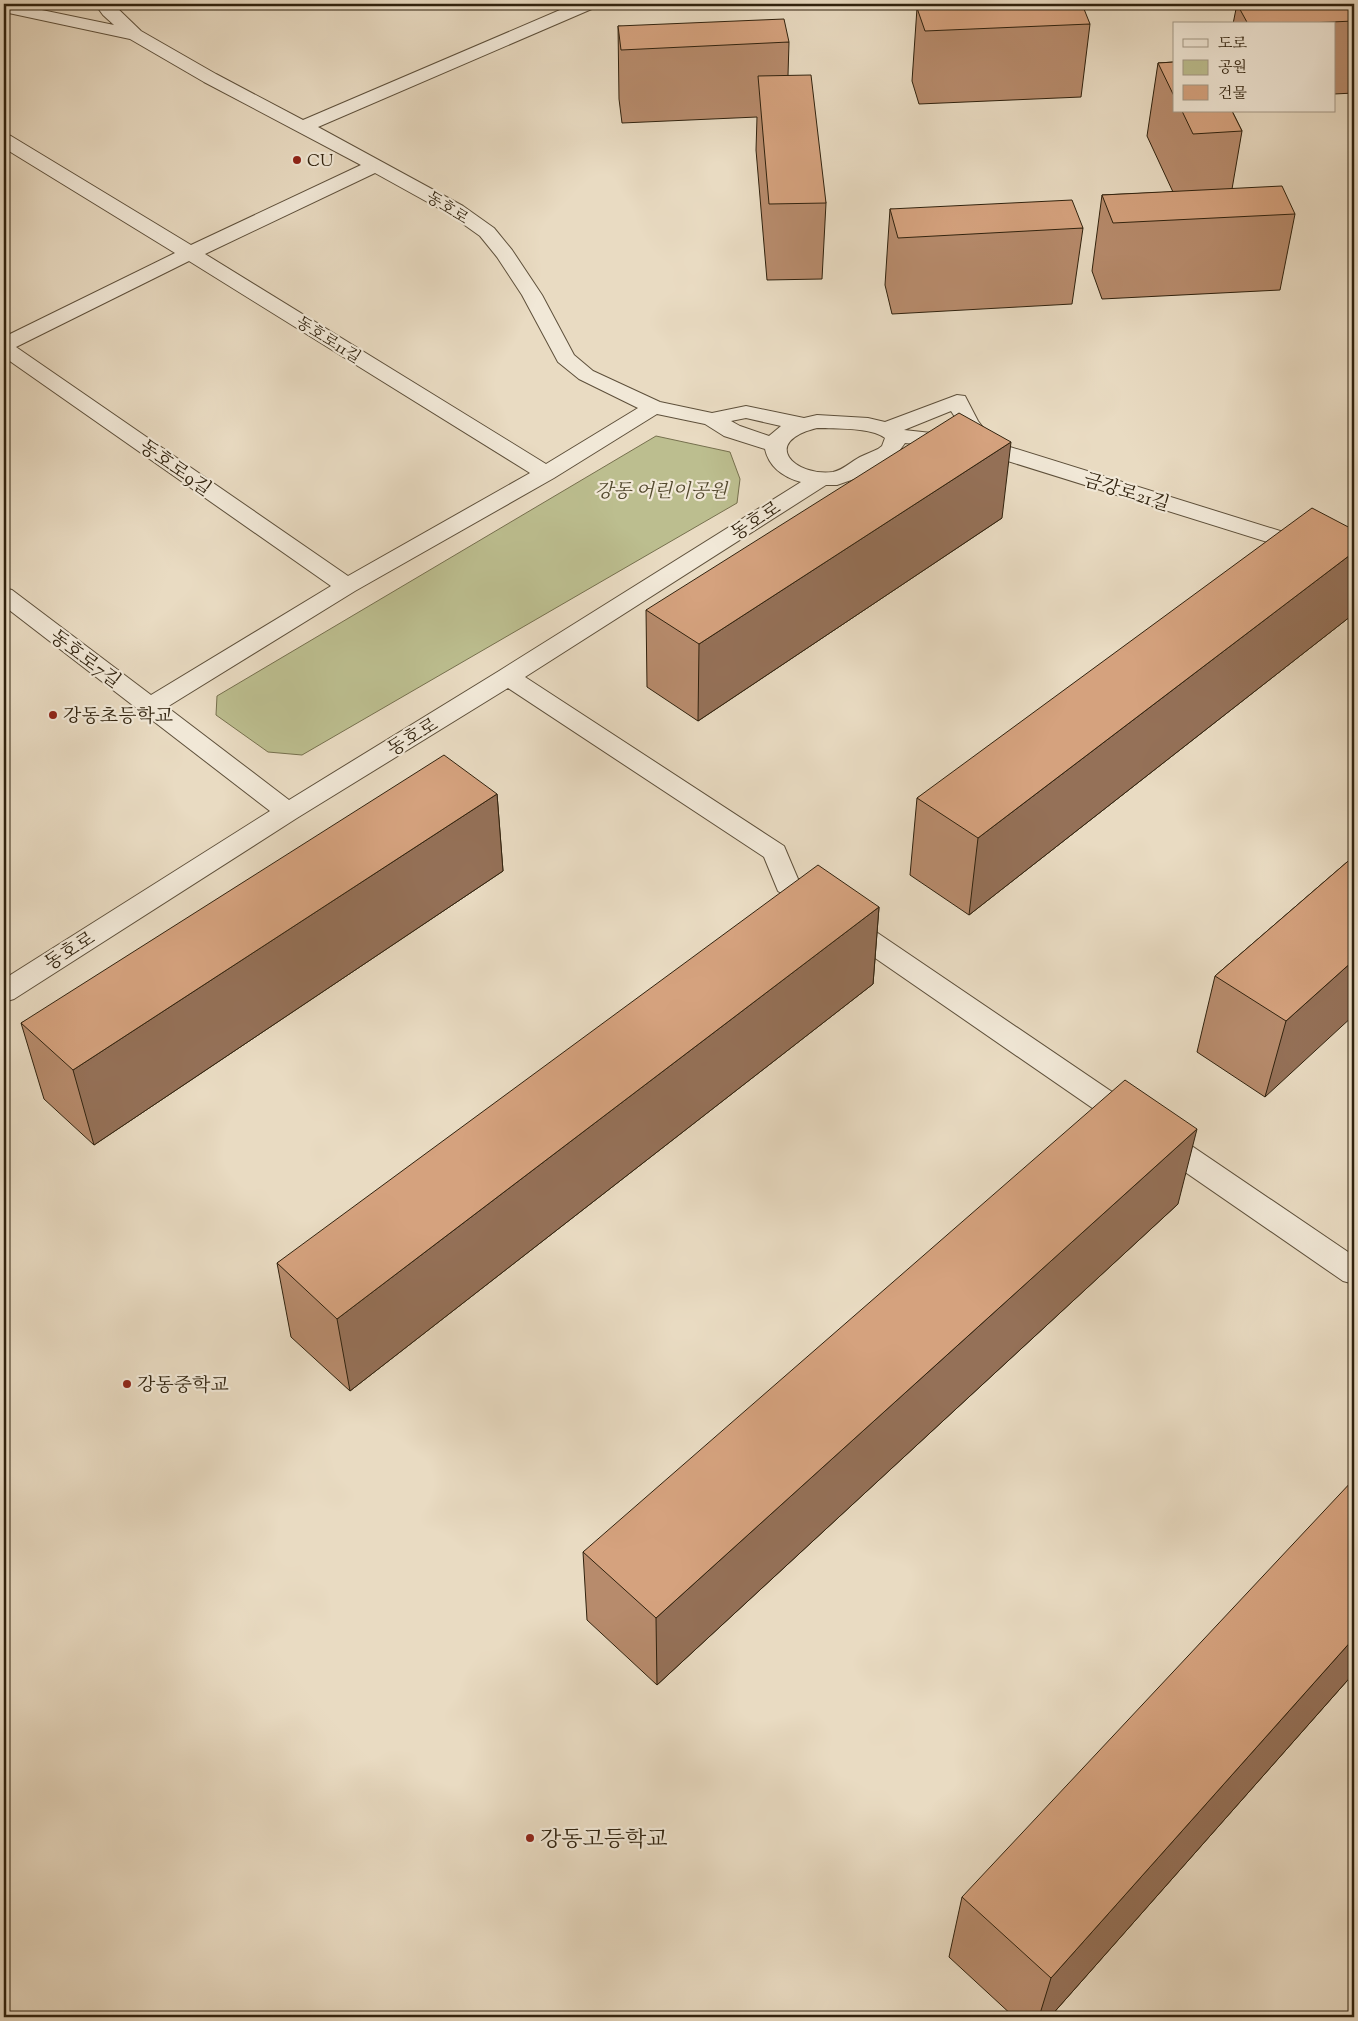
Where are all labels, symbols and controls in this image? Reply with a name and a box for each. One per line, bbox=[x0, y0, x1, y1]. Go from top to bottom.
legend bbox=[1173, 22, 1336, 112]
text: 도로 bbox=[1218, 34, 1247, 55]
text: 공원 bbox=[1218, 58, 1247, 79]
text: 건물 bbox=[1218, 84, 1247, 105]
place label: CU bbox=[307, 151, 333, 174]
marker: CU bbox=[291, 154, 303, 166]
street label: 동호로 bbox=[421, 187, 473, 231]
street label: 동호로11길 bbox=[291, 312, 365, 370]
street label: 동호로9길 bbox=[133, 434, 216, 504]
street label: 금강로21길 bbox=[1080, 468, 1173, 519]
park label: 강동 어린이공원 bbox=[595, 479, 729, 506]
street label: 동호로 bbox=[726, 496, 787, 548]
street label: 동호로7길 bbox=[43, 624, 126, 696]
place label: 강동초등학교 bbox=[63, 704, 173, 731]
marker: 강동초등학교 bbox=[47, 709, 59, 721]
street label: 동호로 bbox=[383, 712, 444, 764]
street label: 동호로 bbox=[40, 926, 101, 978]
place label: 강동중학교 bbox=[137, 1373, 229, 1400]
marker: 강동중학교 bbox=[121, 1378, 133, 1390]
place label: 강동고등학교 bbox=[540, 1825, 668, 1857]
marker: 강동고등학교 bbox=[524, 1832, 536, 1844]

